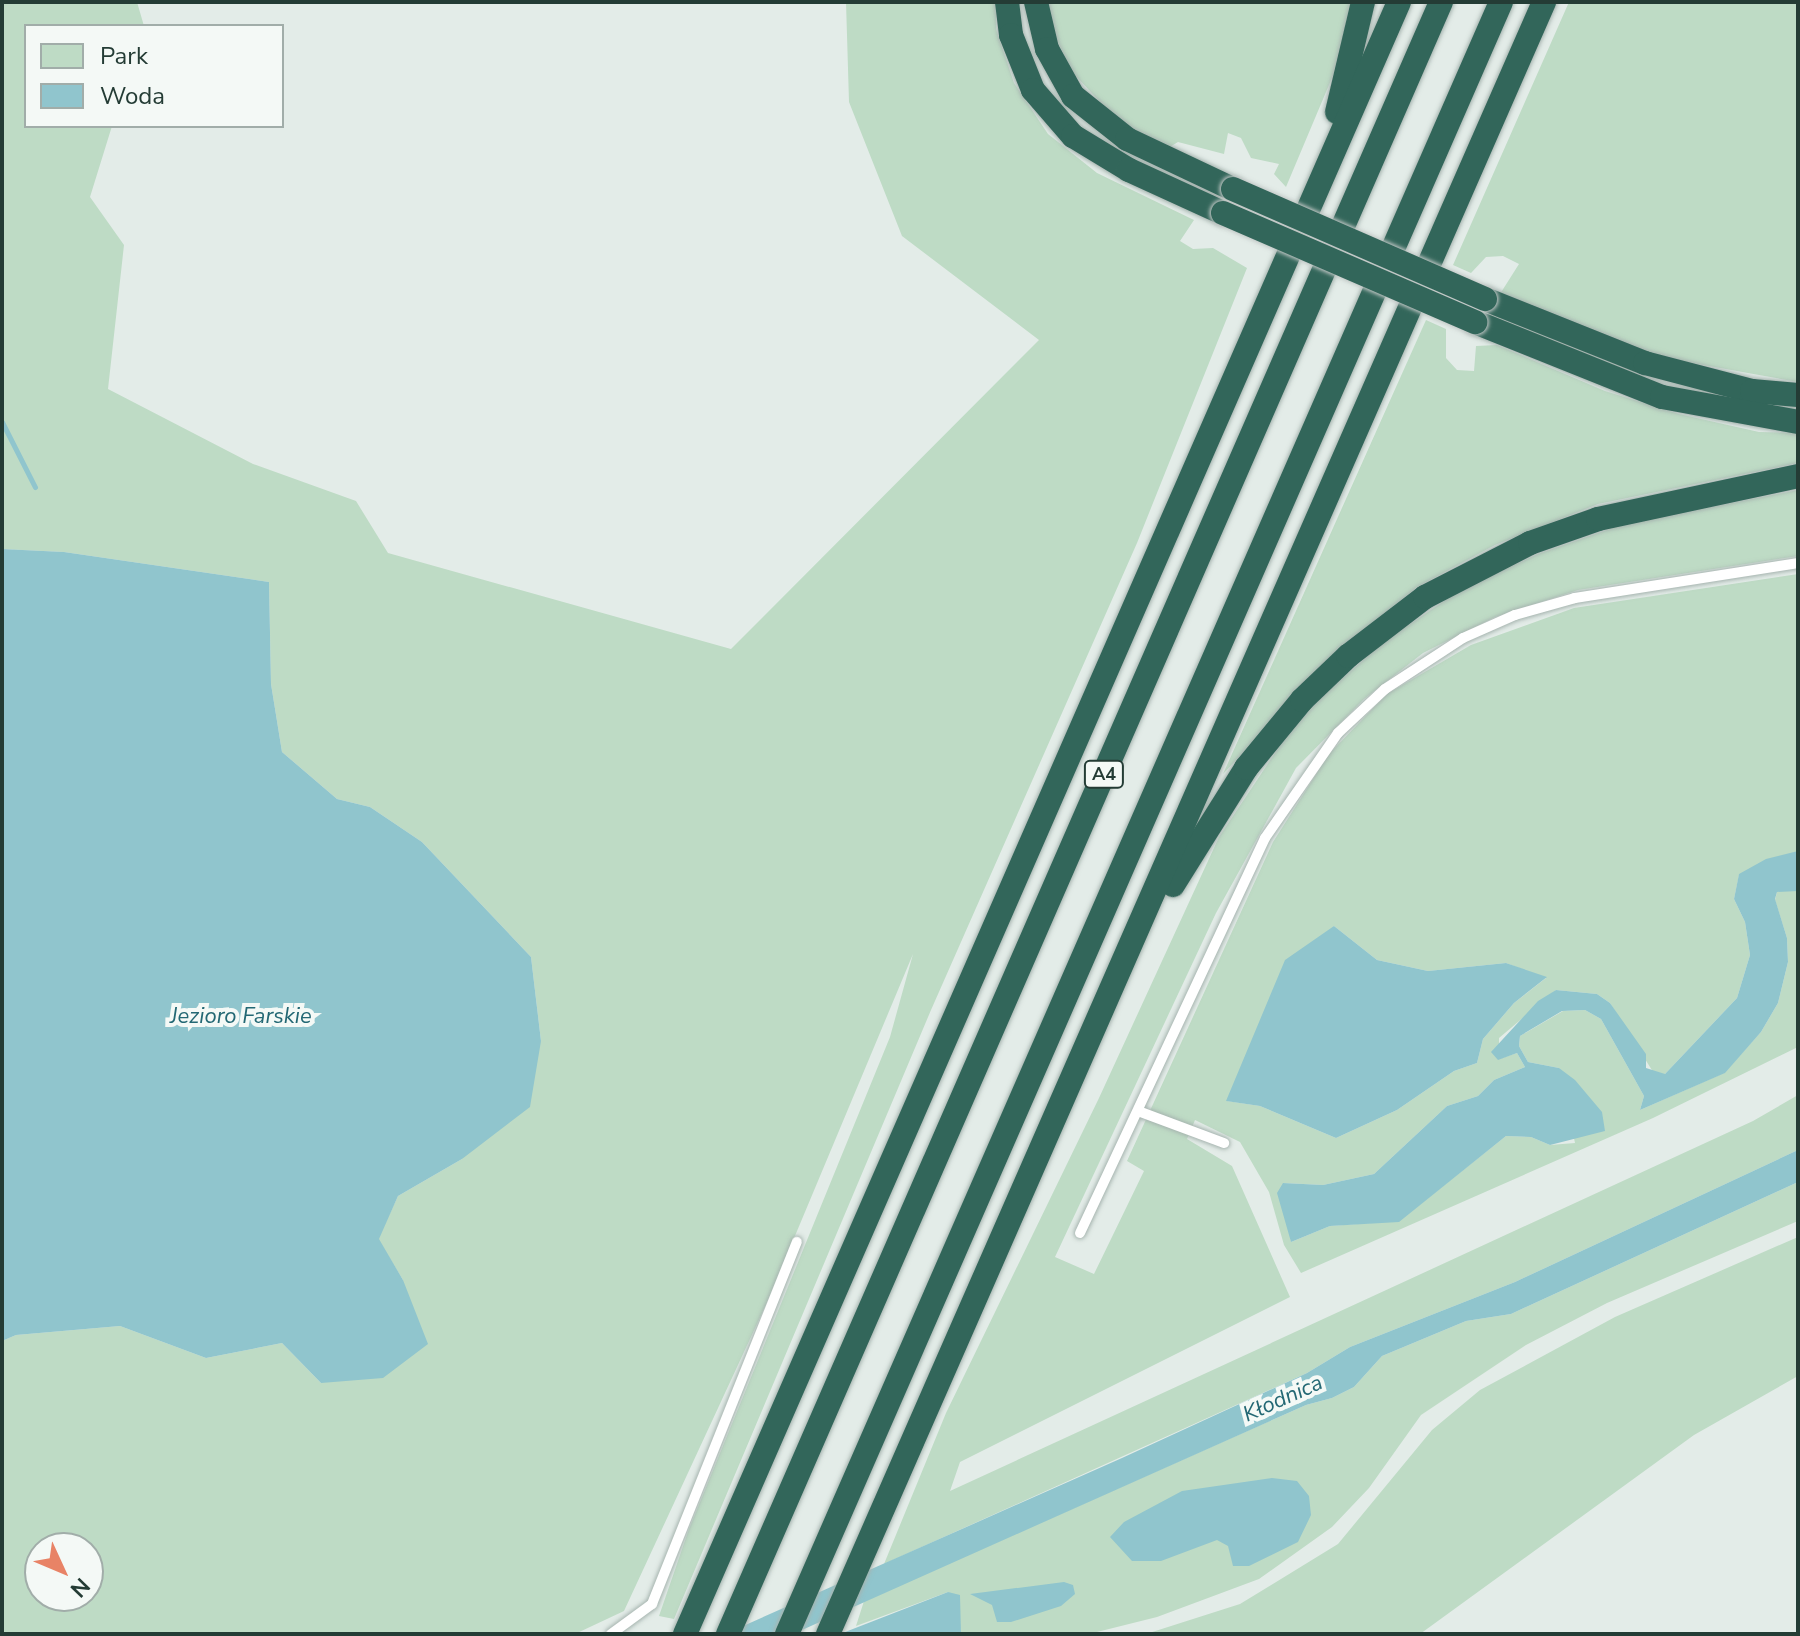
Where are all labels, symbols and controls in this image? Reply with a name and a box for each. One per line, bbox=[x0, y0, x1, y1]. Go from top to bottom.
legend bbox=[24, 24, 284, 128]
text: Park bbox=[100, 40, 148, 72]
text: Woda bbox=[100, 80, 165, 112]
road number: A4 bbox=[1082, 760, 1126, 788]
water label: Jezioro Farskie bbox=[170, 1004, 312, 1030]
water label: Kłodnica bbox=[1239, 1370, 1327, 1428]
north arrow bbox=[24, 1532, 104, 1612]
text: N bbox=[63, 1571, 96, 1604]

